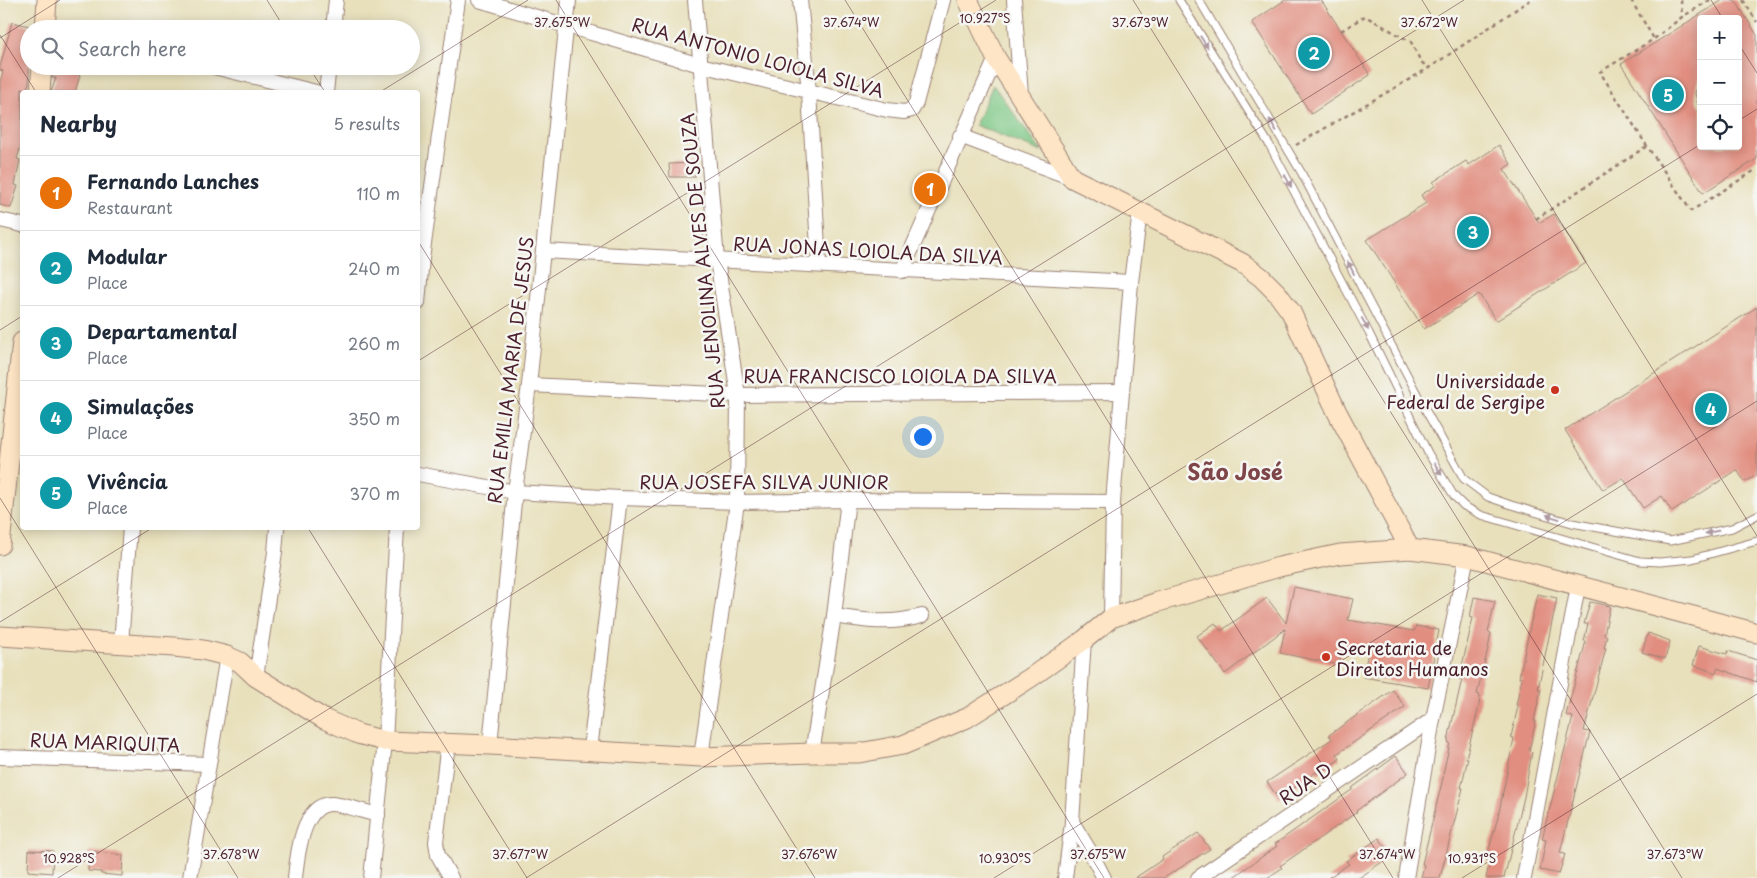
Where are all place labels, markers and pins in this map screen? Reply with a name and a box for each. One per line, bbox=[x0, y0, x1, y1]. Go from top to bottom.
pin: 2 bbox=[1298, 34, 1330, 72]
pin: 5 bbox=[1652, 76, 1684, 114]
pin: 1 bbox=[914, 170, 946, 208]
pin: 3 bbox=[1457, 213, 1489, 251]
place label: Universidade Federal de Sergipe bbox=[1386, 367, 1545, 415]
marker: Universidade Federal de Sergipe bbox=[1549, 384, 1561, 396]
pin: 4 bbox=[1695, 390, 1727, 428]
place label: Secretaria de Direitos Humanos bbox=[1336, 634, 1488, 682]
marker: Secretaria de Direitos Humanos bbox=[1320, 651, 1332, 663]

